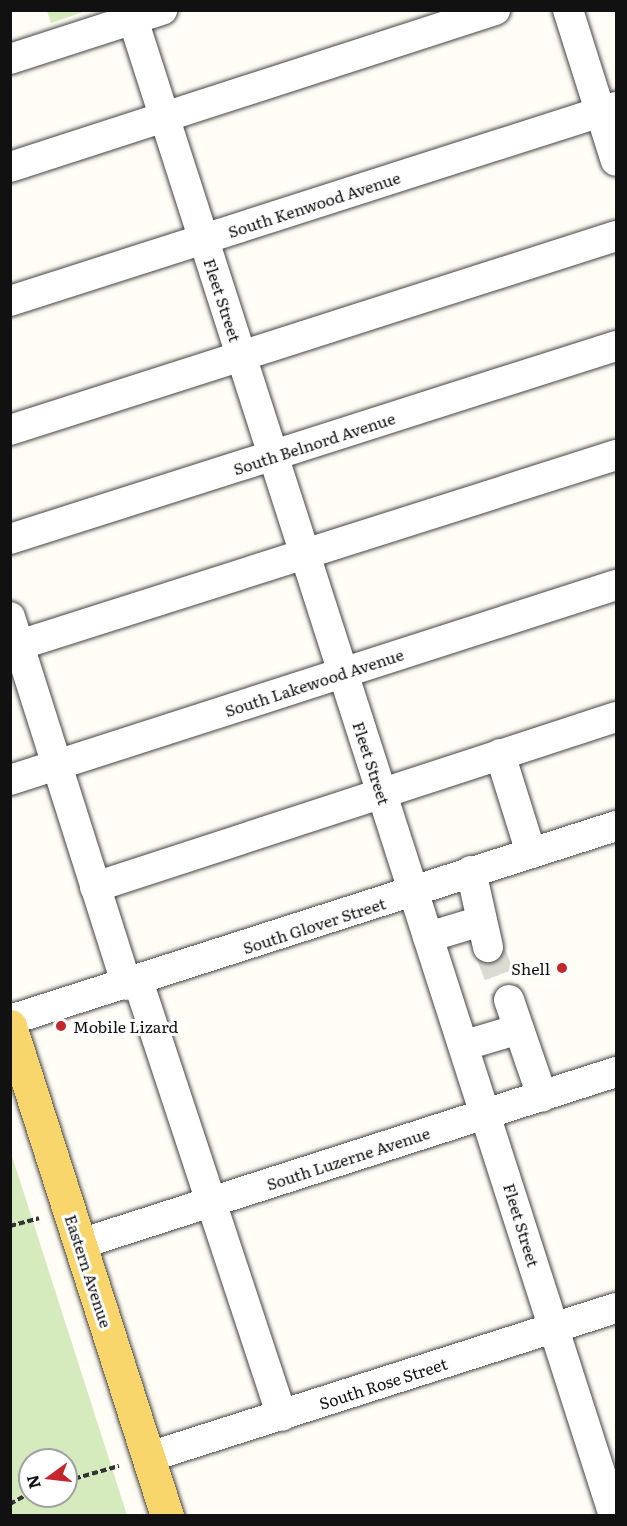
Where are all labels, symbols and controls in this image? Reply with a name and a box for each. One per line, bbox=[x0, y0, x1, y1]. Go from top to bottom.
street label: South Kenwood Avenue bbox=[225, 167, 403, 241]
street label: Fleet Street bbox=[201, 256, 245, 344]
street label: South Belnord Avenue bbox=[231, 408, 397, 478]
street label: South Lakewood Avenue bbox=[222, 644, 406, 720]
street label: Fleet Street bbox=[350, 719, 394, 807]
street label: South Glover Street bbox=[240, 893, 388, 957]
place label: Shell bbox=[511, 958, 550, 978]
marker: Shell bbox=[555, 961, 569, 975]
place label: Mobile Lizard bbox=[73, 1016, 178, 1036]
marker: Mobile Lizard bbox=[54, 1019, 68, 1033]
street label: South Luzerne Avenue bbox=[264, 1123, 432, 1193]
street label: Fleet Street bbox=[500, 1181, 544, 1269]
street label: Eastern Avenue bbox=[62, 1212, 116, 1330]
street label: South Rose Street bbox=[317, 1353, 449, 1413]
north arrow bbox=[18, 1448, 78, 1508]
text: N bbox=[19, 1473, 46, 1492]

